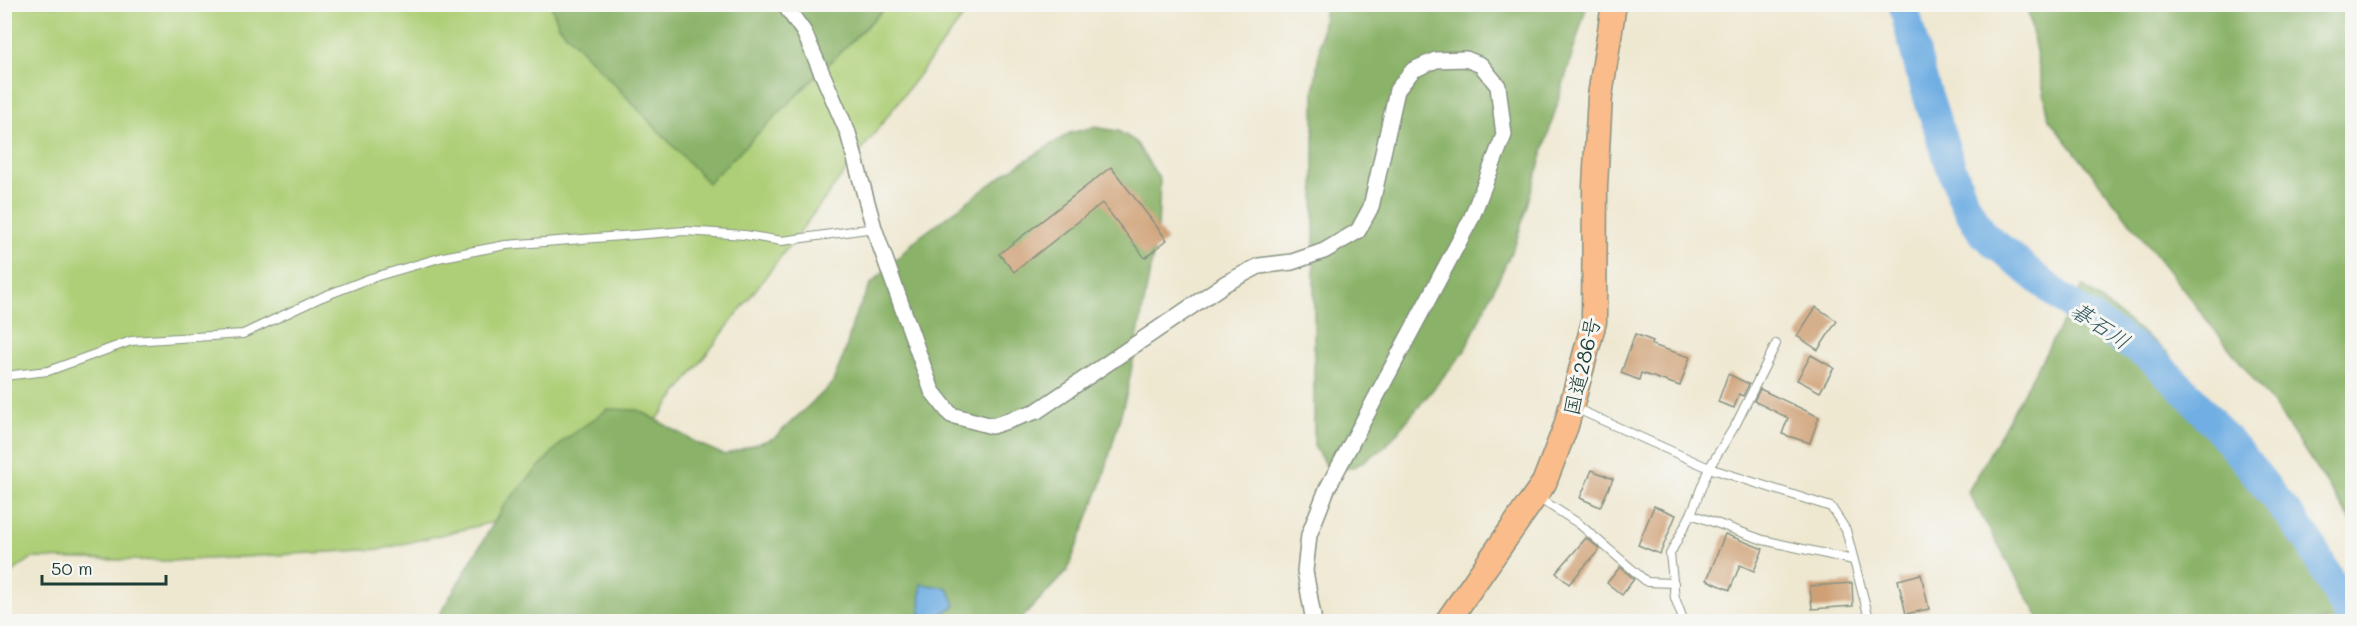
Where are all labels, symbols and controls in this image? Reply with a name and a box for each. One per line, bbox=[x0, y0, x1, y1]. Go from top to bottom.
water label: 碁石川 bbox=[2066, 295, 2136, 355]
street label: 国道286号 bbox=[1557, 314, 1605, 418]
scale bar bbox=[42, 548, 166, 586]
text: 50 m bbox=[51, 556, 93, 580]

